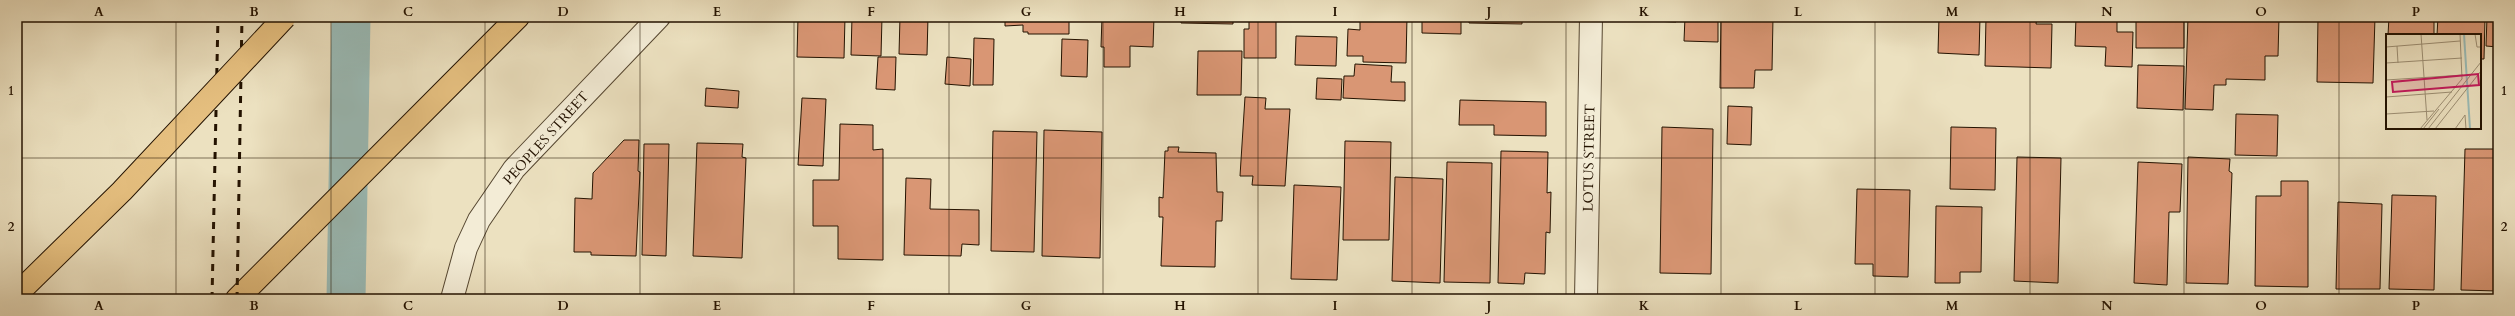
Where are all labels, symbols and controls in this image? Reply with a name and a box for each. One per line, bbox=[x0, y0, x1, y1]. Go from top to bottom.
text: A bbox=[94, 3, 104, 21]
text: B bbox=[249, 3, 259, 21]
text: C bbox=[403, 3, 413, 21]
text: D bbox=[557, 3, 569, 21]
text: E bbox=[713, 3, 721, 21]
text: F bbox=[867, 3, 875, 21]
text: G bbox=[1021, 3, 1032, 21]
text: H bbox=[1174, 3, 1186, 21]
text: I bbox=[1332, 3, 1338, 21]
text: J bbox=[1485, 3, 1492, 21]
text: K bbox=[1639, 3, 1650, 21]
text: L bbox=[1794, 3, 1803, 21]
text: M bbox=[1946, 3, 1959, 21]
text: N bbox=[2101, 3, 2113, 21]
text: O bbox=[2255, 3, 2267, 21]
text: P bbox=[2412, 3, 2420, 21]
inset map bbox=[2386, 34, 2481, 129]
text: 1 bbox=[8, 82, 14, 100]
text: 1 bbox=[2501, 82, 2507, 100]
street label: PEOPLES STREET bbox=[499, 87, 593, 189]
street label: LOTUS STREET bbox=[1579, 104, 1599, 212]
text: 2 bbox=[8, 218, 15, 236]
text: 2 bbox=[2501, 218, 2508, 236]
text: A bbox=[94, 297, 104, 315]
text: B bbox=[249, 297, 259, 315]
text: C bbox=[403, 297, 413, 315]
text: D bbox=[557, 297, 569, 315]
text: E bbox=[713, 297, 721, 315]
text: F bbox=[867, 297, 875, 315]
text: G bbox=[1021, 297, 1032, 315]
text: H bbox=[1174, 297, 1186, 315]
text: I bbox=[1332, 297, 1338, 315]
text: J bbox=[1485, 297, 1492, 315]
text: K bbox=[1639, 297, 1650, 315]
text: L bbox=[1794, 297, 1803, 315]
text: M bbox=[1946, 297, 1959, 315]
text: N bbox=[2101, 297, 2113, 315]
text: O bbox=[2255, 297, 2267, 315]
text: P bbox=[2412, 297, 2420, 315]

